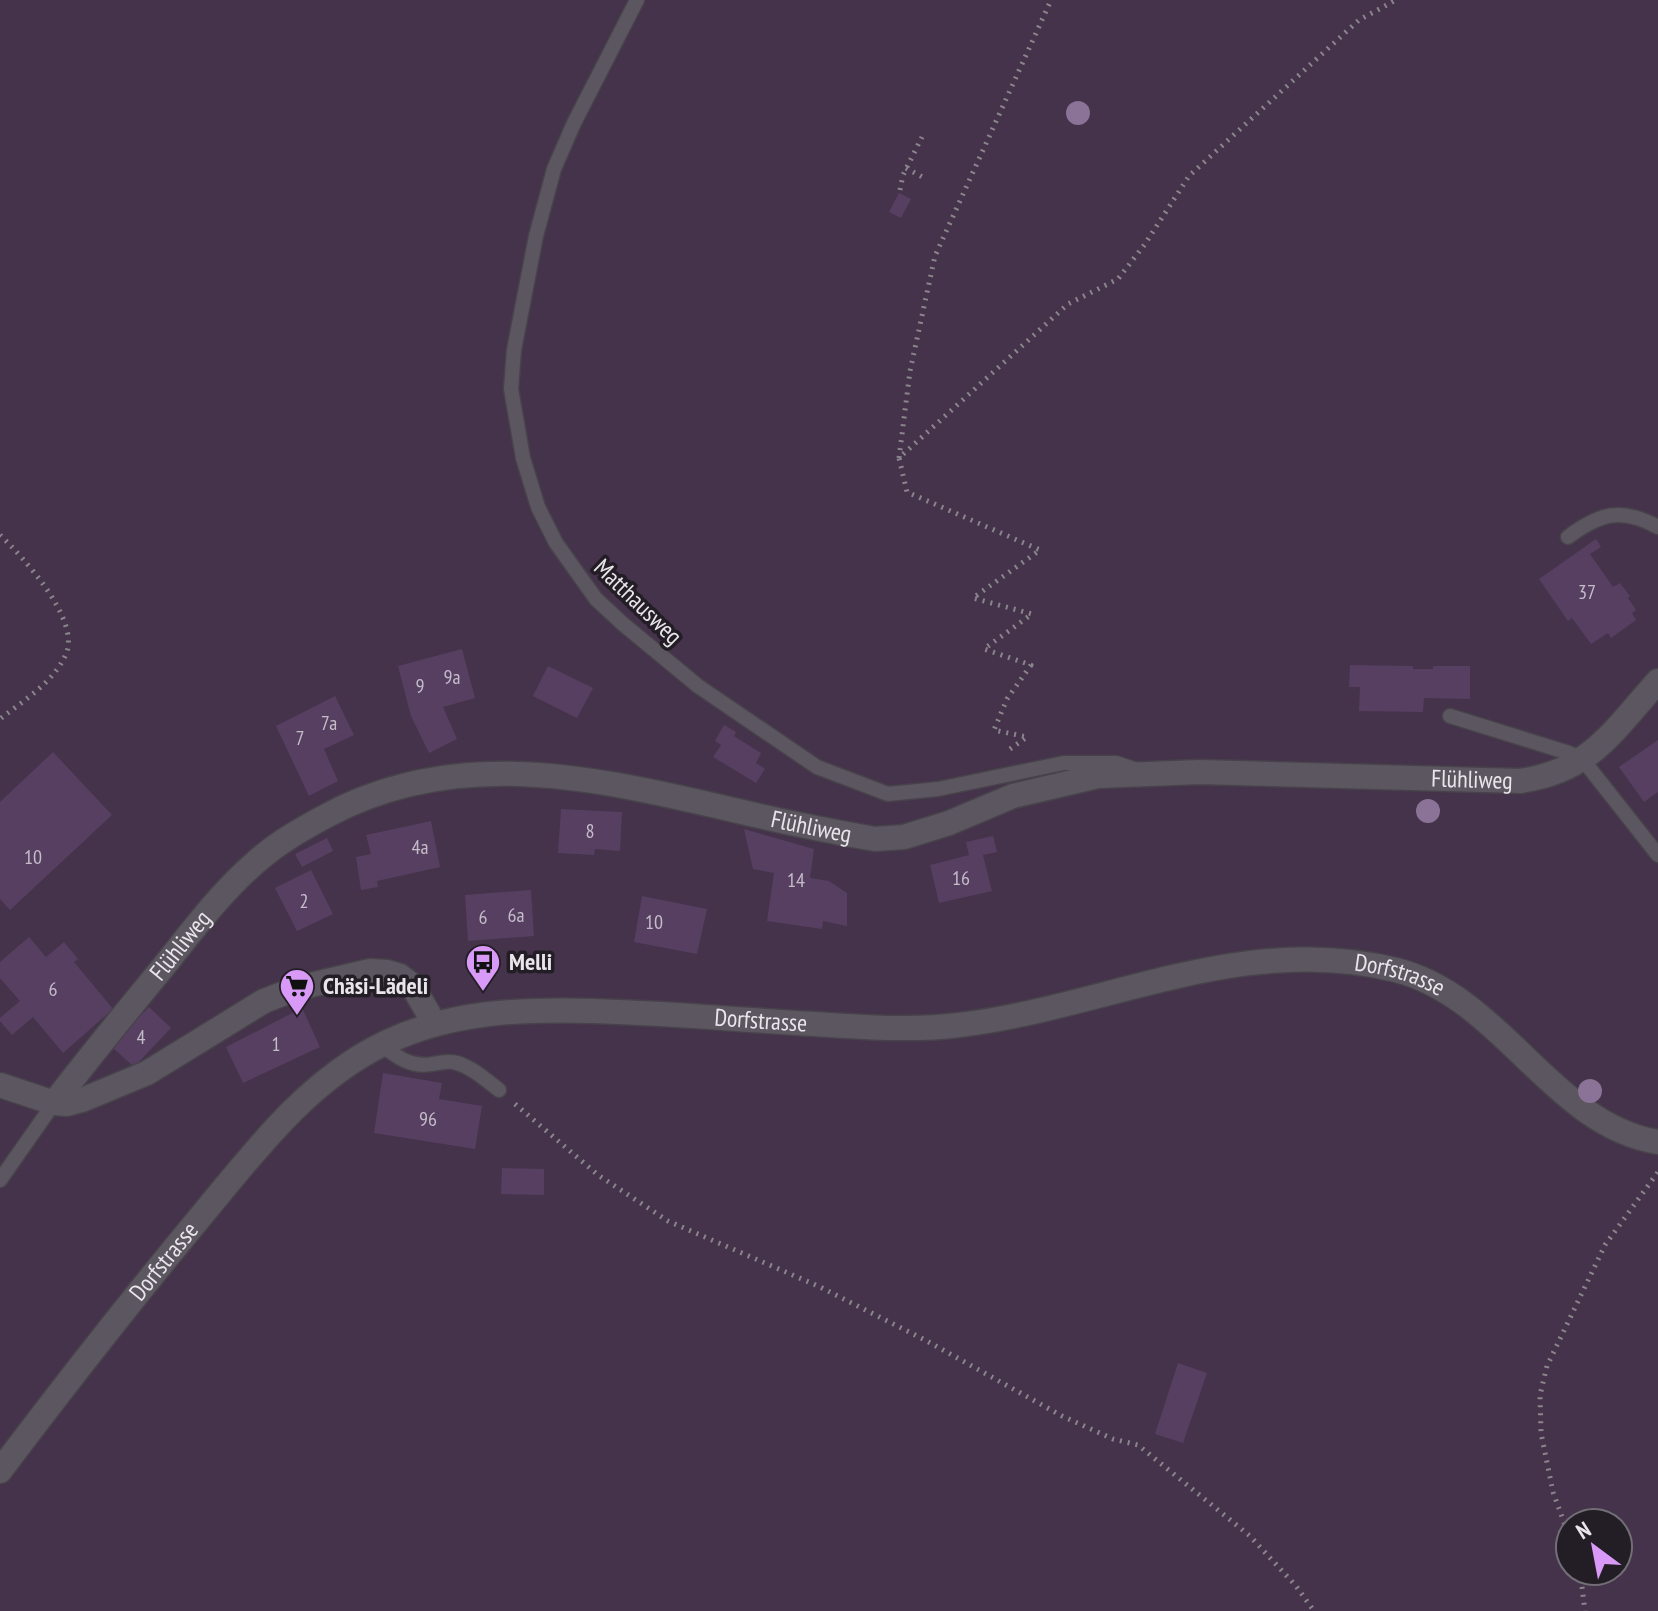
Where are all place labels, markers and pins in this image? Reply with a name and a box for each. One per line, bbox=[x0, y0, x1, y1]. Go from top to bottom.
bus stop icon: Melli bbox=[464, 943, 502, 993]
place label: Melli bbox=[509, 946, 552, 977]
supermarket icon: Chäsi-Lädeli bbox=[278, 967, 316, 1017]
place label: Chäsi-Lädeli bbox=[323, 970, 428, 1001]

